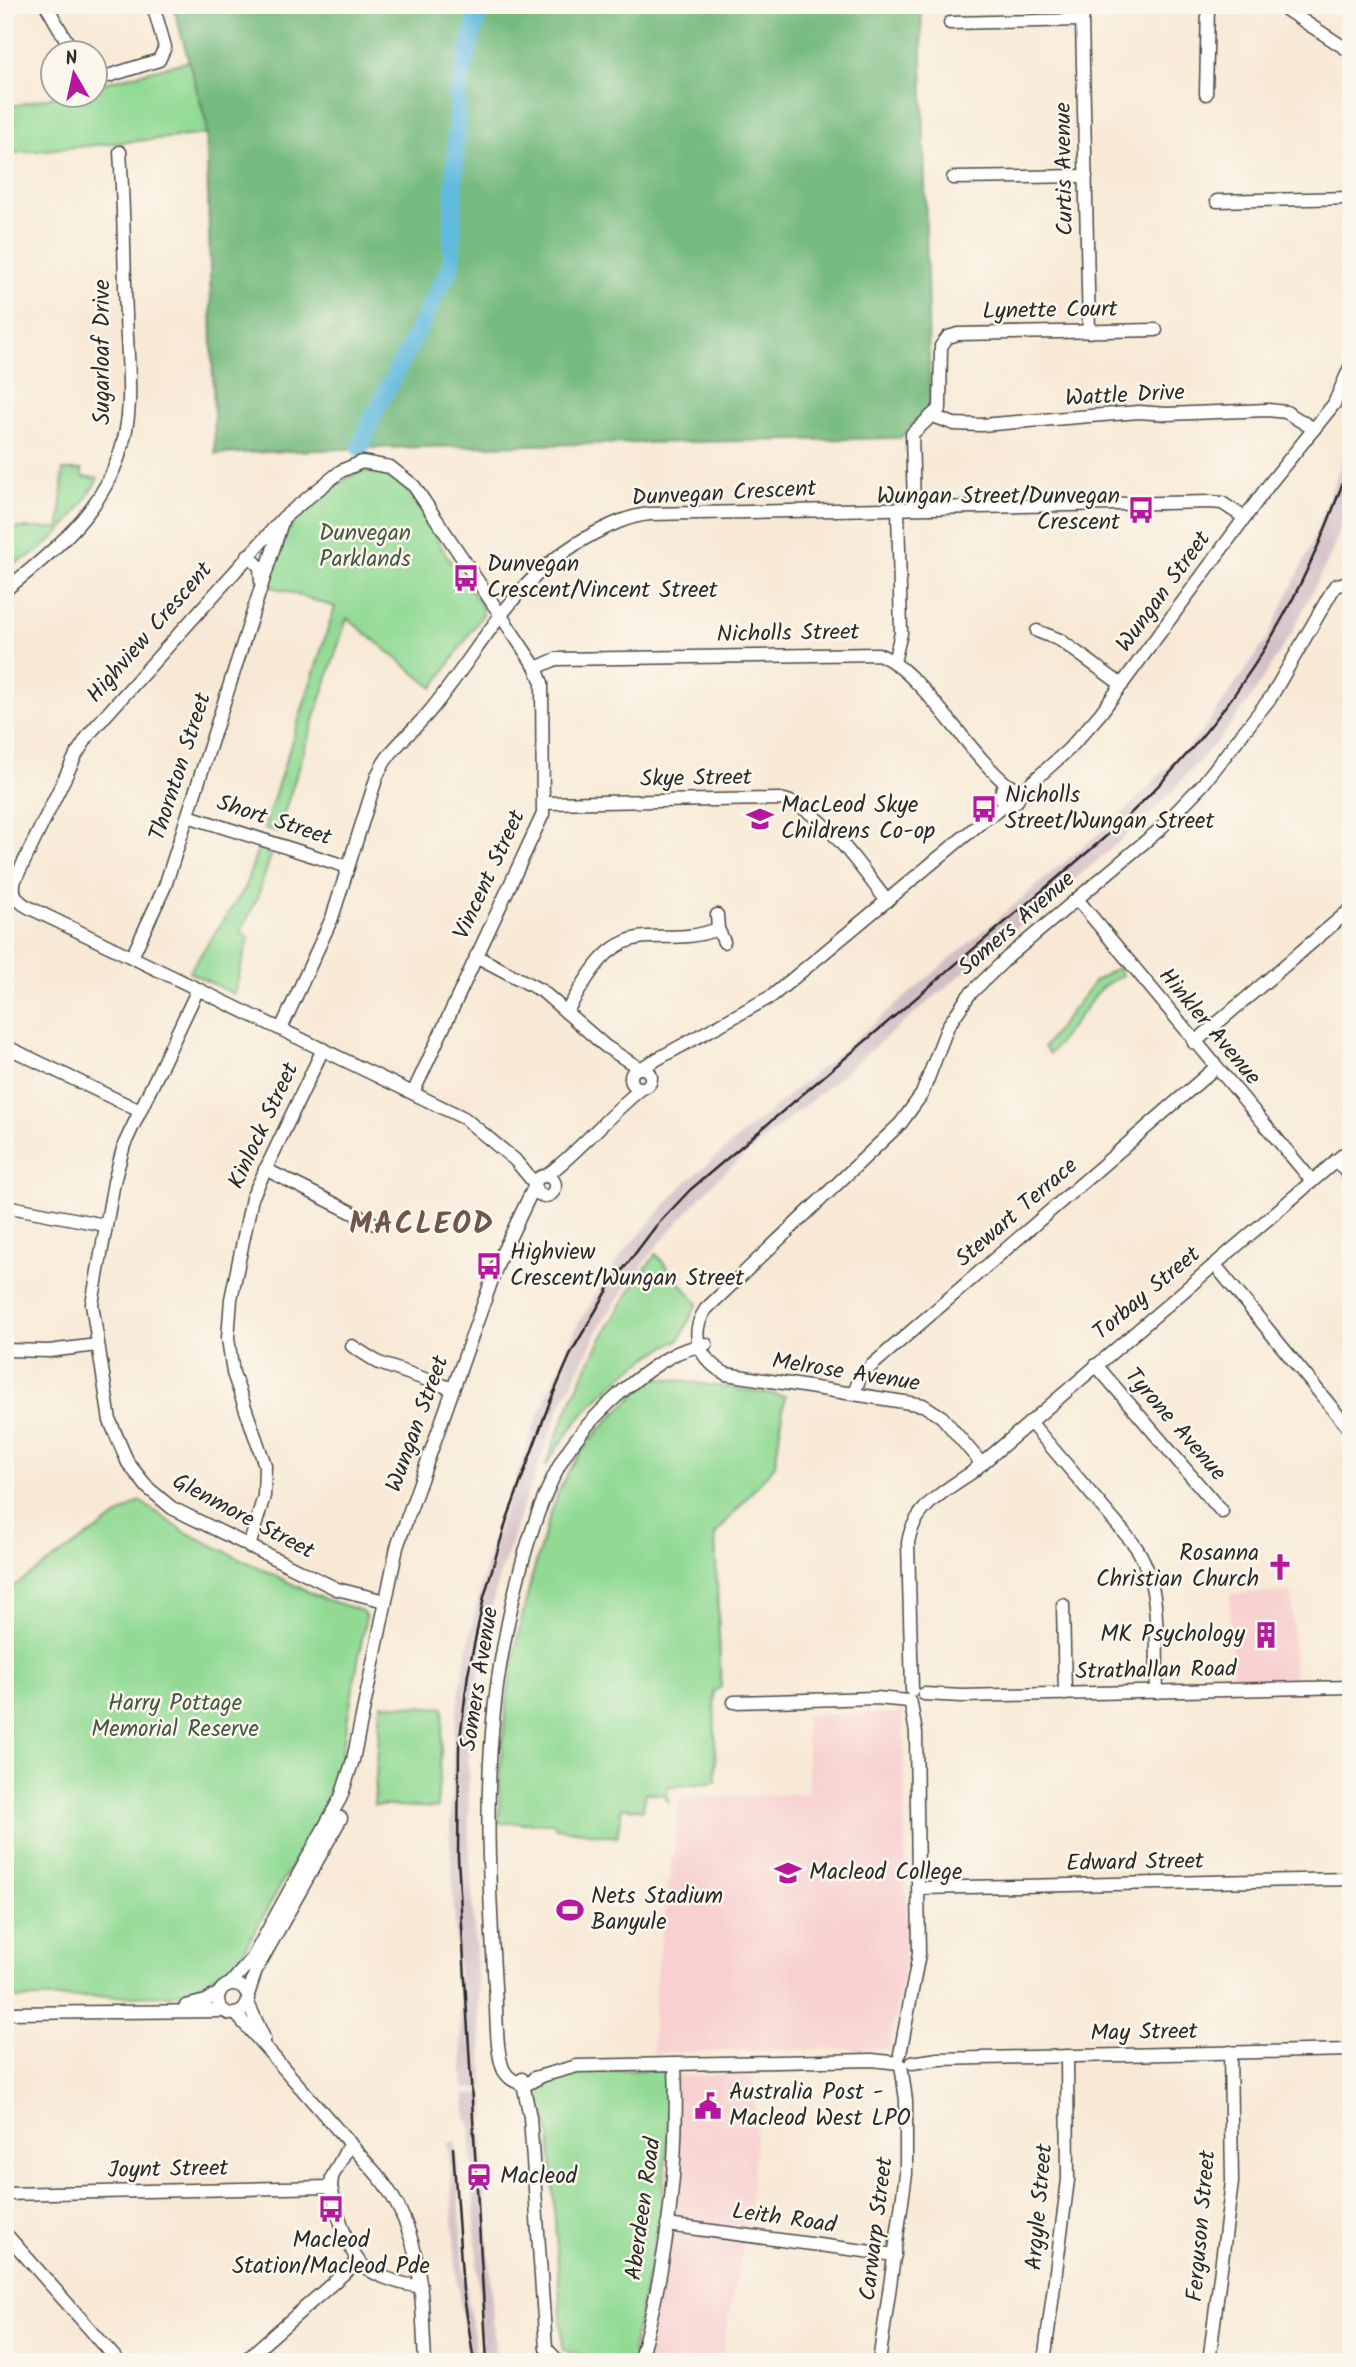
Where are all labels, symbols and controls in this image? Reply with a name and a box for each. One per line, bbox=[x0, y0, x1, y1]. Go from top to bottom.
north arrow bbox=[38, 38, 108, 108]
text: N bbox=[63, 43, 80, 75]
street label: Curtis Avenue bbox=[1046, 102, 1084, 236]
street label: Sugarloaf Drive bbox=[85, 279, 121, 425]
street label: Lynette Court bbox=[982, 292, 1119, 330]
street label: Wattle Drive bbox=[1064, 375, 1186, 417]
street label: Dunvegan Crescent bbox=[631, 471, 818, 517]
place label: Wungan Street/Dunvegan Crescent bbox=[877, 479, 1121, 541]
bus stop icon: Wungan Street/Dunvegan Crescent bbox=[1126, 495, 1156, 525]
park label: Dunvegan Parklands bbox=[319, 516, 411, 578]
street label: Wungan Street bbox=[1107, 523, 1221, 660]
place label: Dunvegan Crescent/Vincent Street bbox=[487, 547, 719, 609]
street label: Highview Crescent bbox=[78, 553, 223, 712]
bus stop icon: Dunvegan Crescent/Vincent Street bbox=[451, 563, 481, 593]
street label: Nicholls Street bbox=[716, 615, 861, 653]
street label: Thornton Street bbox=[140, 687, 222, 846]
street label: Skye Street bbox=[640, 760, 753, 798]
place label: Nicholls Street/Wungan Street bbox=[1005, 778, 1215, 840]
street label: Short Street bbox=[212, 785, 337, 857]
place label: MacLeod Skye Childrens Co-op bbox=[781, 788, 935, 850]
bus stop icon: Nicholls Street/Wungan Street bbox=[969, 794, 999, 824]
street label: Vincent Street bbox=[444, 803, 536, 946]
school or university icon: MacLeod Skye Childrens Co-op bbox=[745, 804, 775, 834]
street label: Somers Avenue bbox=[950, 863, 1084, 985]
street label: Hinkler Avenue bbox=[1149, 960, 1269, 1094]
street label: Kinlock Street bbox=[219, 1056, 310, 1195]
street label: Stewart Terrace bbox=[948, 1149, 1086, 1277]
district label: MACLEOD bbox=[349, 1201, 495, 1249]
place label: Highview Crescent/Wungan Street bbox=[510, 1235, 745, 1297]
street label: Torbay Street bbox=[1085, 1237, 1210, 1350]
bus stop icon: Highview Crescent/Wungan Street bbox=[474, 1251, 504, 1281]
street label: Melrose Avenue bbox=[769, 1344, 923, 1402]
street label: Wungan Street bbox=[377, 1350, 460, 1497]
street label: Tyrone Avenue bbox=[1115, 1360, 1235, 1490]
street label: Glenmore Street bbox=[165, 1464, 322, 1570]
place label: Rosanna Christian Church bbox=[1096, 1536, 1259, 1598]
church icon: Rosanna Christian Church bbox=[1265, 1552, 1295, 1582]
street label: Somers Avenue bbox=[451, 1604, 509, 1754]
place label: MK Psychology bbox=[1100, 1617, 1245, 1653]
building icon: MK Psychology bbox=[1251, 1620, 1281, 1650]
street label: Strathallan Road bbox=[1075, 1652, 1237, 1690]
park label: Harry Pottage Memorial Reserve bbox=[91, 1686, 259, 1748]
street label: Edward Street bbox=[1066, 1844, 1205, 1882]
place label: Macleod College bbox=[809, 1855, 962, 1891]
school or university icon: Macleod College bbox=[773, 1858, 803, 1888]
place label: Nets Stadium Banyule bbox=[591, 1879, 723, 1941]
sports icon: Nets Stadium Banyule bbox=[555, 1895, 585, 1925]
street label: May Street bbox=[1090, 2014, 1199, 2052]
place label: Australia Post - Macleod West LPO bbox=[729, 2075, 911, 2137]
public building icon: Australia Post - Macleod West LPO bbox=[693, 2091, 723, 2121]
street label: Aberdeen Road bbox=[616, 2135, 672, 2283]
street label: Argyle Street bbox=[1017, 2141, 1064, 2272]
street label: Ferguson Street bbox=[1177, 2148, 1227, 2303]
street label: Joynt Street bbox=[107, 2151, 230, 2189]
street label: Carwarp Street bbox=[850, 2154, 904, 2303]
place label: Macleod bbox=[500, 2159, 578, 2195]
station icon: Macleod bbox=[464, 2162, 494, 2192]
bus stop icon: Macleod Station/Macleod Pde bbox=[316, 2194, 346, 2224]
street label: Leith Road bbox=[730, 2194, 839, 2244]
place label: Macleod Station/Macleod Pde bbox=[232, 2223, 430, 2285]

